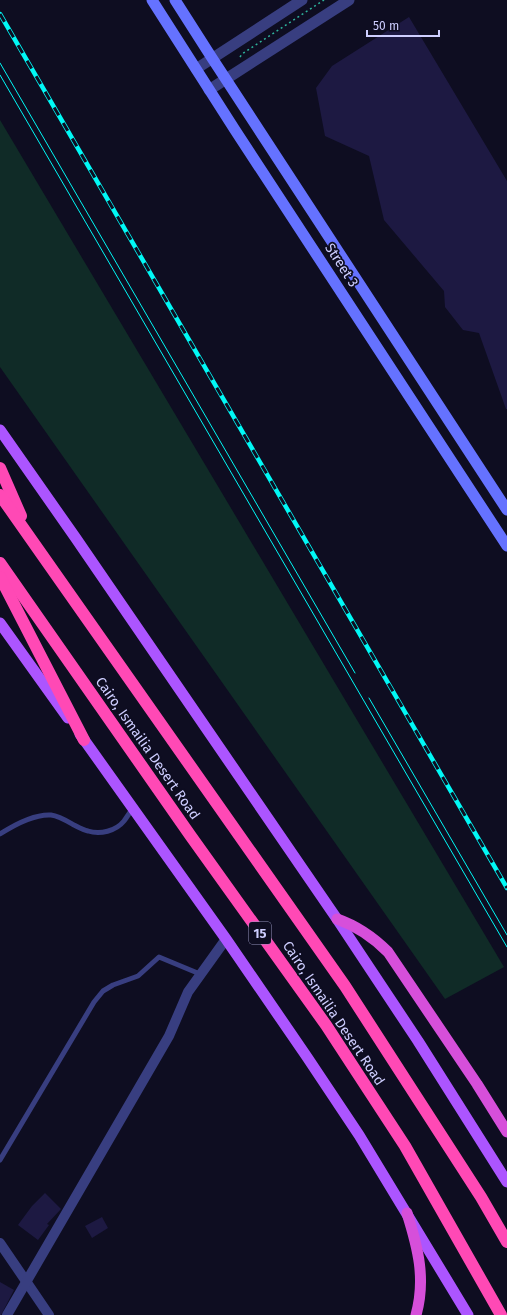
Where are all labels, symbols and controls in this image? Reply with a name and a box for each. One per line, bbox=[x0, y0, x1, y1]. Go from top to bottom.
scale bar bbox=[367, 12, 439, 38]
text: 50 m bbox=[373, 19, 399, 33]
street label: Street 3 bbox=[321, 240, 362, 290]
street label: Cairo, Ismailia Desert Road bbox=[92, 674, 203, 823]
road number: 15 bbox=[249, 922, 271, 944]
street label: Cairo, Ismailia Desert Road bbox=[279, 938, 388, 1089]

